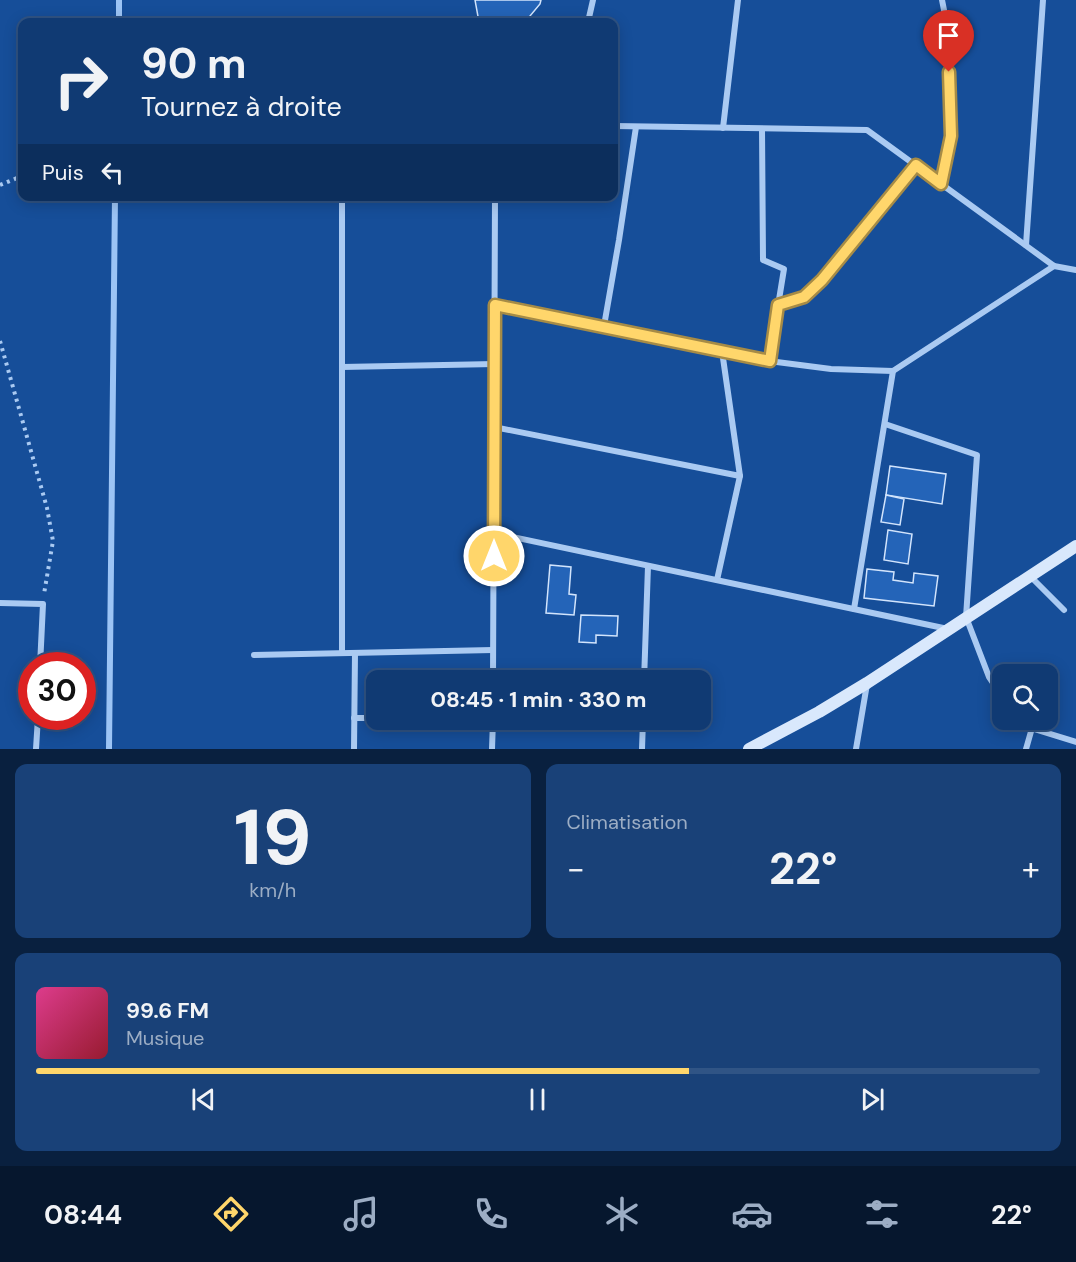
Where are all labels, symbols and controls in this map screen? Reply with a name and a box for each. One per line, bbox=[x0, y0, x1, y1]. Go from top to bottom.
pin bbox=[923, 10, 974, 72]
icon: arrive bbox=[932, 19, 965, 52]
text: 90 m bbox=[141, 36, 247, 91]
icon: right bbox=[42, 42, 120, 120]
text: Tournez à droite bbox=[141, 89, 342, 124]
icon: left bbox=[96, 156, 129, 189]
text: Puis bbox=[42, 158, 84, 187]
position arrow bbox=[462, 524, 526, 588]
speed limit sign: 30 bbox=[18, 652, 96, 730]
map controls bbox=[992, 664, 1058, 730]
button: search bbox=[992, 664, 1058, 730]
text: 08:45 · 1 min · 330 m bbox=[430, 685, 647, 714]
text: 19 bbox=[234, 787, 312, 888]
text: Climatisation bbox=[567, 809, 688, 835]
text: 22° bbox=[769, 839, 837, 898]
text: − bbox=[567, 847, 585, 890]
text: + bbox=[1022, 847, 1040, 890]
text: km/h bbox=[249, 877, 296, 903]
text: 99.6 FM bbox=[126, 996, 209, 1025]
text: Musique bbox=[126, 1025, 204, 1051]
icon: previous bbox=[187, 1083, 220, 1116]
icon: pause bbox=[521, 1083, 554, 1116]
icon: next bbox=[856, 1083, 889, 1116]
icon: directions bbox=[210, 1193, 252, 1235]
icon: music bbox=[340, 1193, 382, 1235]
icon: phone bbox=[470, 1193, 512, 1235]
icon: climate bbox=[601, 1193, 643, 1235]
icon: car bbox=[731, 1193, 773, 1235]
icon: filters bbox=[861, 1193, 903, 1235]
text: 08:44 bbox=[44, 1197, 122, 1232]
text: 22° bbox=[991, 1197, 1032, 1232]

